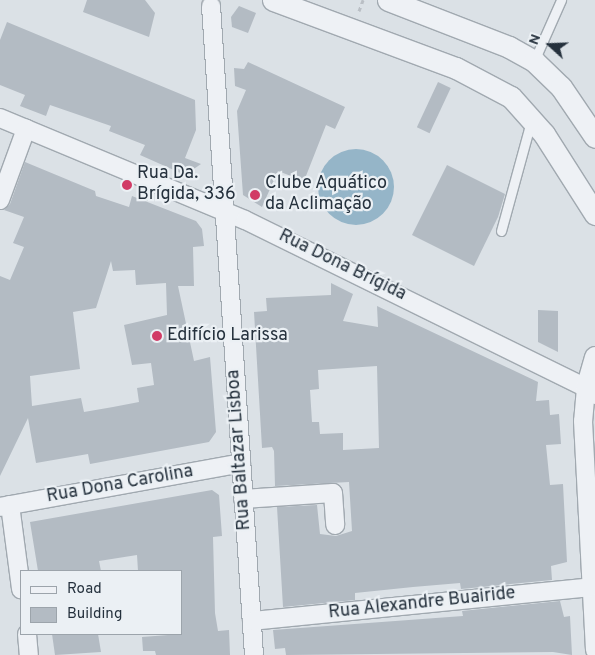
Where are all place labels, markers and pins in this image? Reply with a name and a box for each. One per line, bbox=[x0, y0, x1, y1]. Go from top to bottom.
place label: Rua Da. Brígida, 336 bbox=[137, 164, 236, 206]
place label: Clube Aquático da Aclimação bbox=[265, 174, 388, 216]
marker: Rua Da. Brígida, 336 bbox=[121, 179, 133, 191]
marker: Clube Aquático da Aclimação bbox=[249, 189, 261, 201]
place label: Edifício Larissa bbox=[167, 325, 288, 347]
marker: Edifício Larissa bbox=[151, 330, 163, 342]

